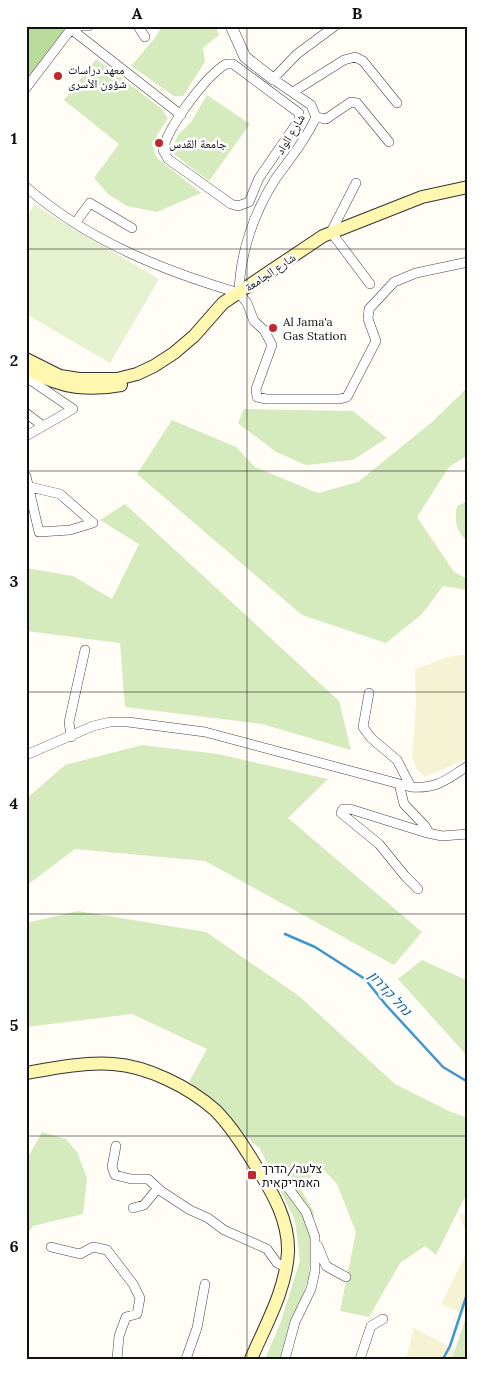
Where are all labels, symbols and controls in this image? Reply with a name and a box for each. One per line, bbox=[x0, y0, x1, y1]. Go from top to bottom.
text: A bbox=[132, 3, 143, 23]
text: B bbox=[352, 3, 363, 23]
place label: معهد دراسات شؤون الأسرى bbox=[68, 62, 127, 91]
marker: معهد دراسات شؤون الأسرى bbox=[52, 70, 64, 82]
street label: شارع الواد bbox=[272, 111, 309, 158]
text: 1 bbox=[11, 128, 17, 148]
place label: جامعة القدس bbox=[169, 136, 227, 151]
marker: جامعة القدس bbox=[153, 137, 165, 149]
street label: شارع الجامعة bbox=[242, 249, 299, 295]
place label: Al Jama'a Gas Station bbox=[282, 314, 347, 343]
marker: Al Jama'a Gas Station bbox=[267, 322, 279, 334]
text: 2 bbox=[10, 350, 18, 370]
text: 3 bbox=[10, 571, 19, 591]
text: 4 bbox=[10, 793, 19, 813]
water label: נחל קדרון bbox=[365, 967, 416, 1020]
text: 5 bbox=[10, 1015, 19, 1035]
place label: צלעה/הדרך האמריקאית bbox=[262, 1161, 323, 1190]
marker: צלעה/הדרך האמריקאית bbox=[246, 1169, 258, 1181]
text: 6 bbox=[9, 1236, 19, 1256]

